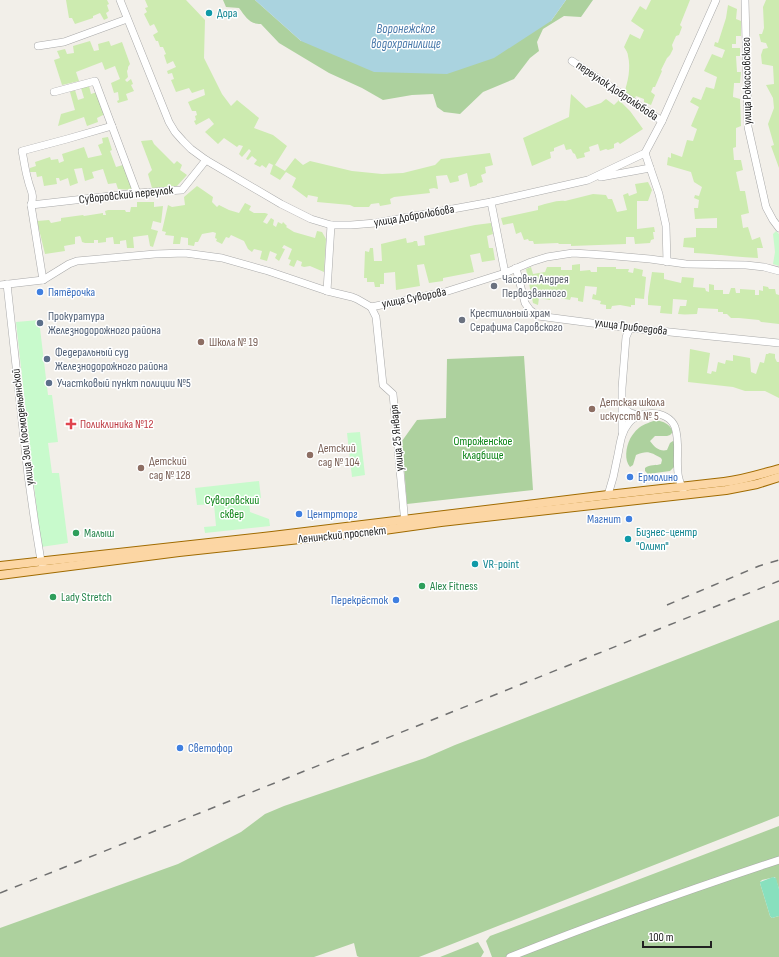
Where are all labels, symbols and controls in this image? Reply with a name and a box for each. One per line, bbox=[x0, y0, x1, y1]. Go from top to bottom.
place label: Дора bbox=[217, 6, 238, 21]
marker: Дора bbox=[204, 8, 214, 18]
water label: Воронежское водохранилище bbox=[371, 21, 441, 52]
street label: улица Рокоссовского bbox=[739, 37, 755, 125]
street label: переулок Добролюбова bbox=[573, 58, 661, 124]
street label: Суворовский переулок bbox=[78, 183, 174, 207]
street label: улица Добролюбова bbox=[373, 201, 456, 230]
place label: Часовня Андрея Первозванного bbox=[502, 272, 569, 301]
marker: Часовня Андрея Первозванного bbox=[489, 281, 499, 291]
street label: улица Суворова bbox=[381, 284, 448, 312]
place label: Пятёрочка bbox=[48, 285, 96, 300]
marker: Пятёрочка bbox=[35, 287, 45, 297]
place label: Крестильный храм Серафима Саровского bbox=[470, 306, 563, 335]
place label: Прокуратура Железнодорожного района bbox=[48, 309, 161, 338]
marker: Крестильный храм Серафима Саровского bbox=[457, 315, 467, 325]
street label: улица Грибоедова bbox=[594, 315, 669, 339]
marker: Прокуратура Железнодорожного района bbox=[35, 318, 45, 328]
place label: Школа № 19 bbox=[209, 335, 258, 350]
marker: Школа № 19 bbox=[196, 337, 206, 347]
place label: Федеральный суд Железнодорожного района bbox=[55, 345, 168, 374]
marker: Федеральный суд Железнодорожного района bbox=[42, 354, 52, 364]
street label: улица Зои Космодемьянской bbox=[8, 368, 38, 486]
place label: Участковый пункт полиции №5 bbox=[57, 376, 191, 391]
marker: Участковый пункт полиции №5 bbox=[44, 378, 54, 388]
place label: Детская школа искусств № 5 bbox=[600, 395, 665, 424]
street label: улица 25 Января bbox=[387, 404, 407, 472]
marker: Детская школа искусств № 5 bbox=[587, 404, 597, 414]
place label: Поликлиника №12 bbox=[80, 417, 153, 432]
marker: Поликлиника №12 bbox=[65, 418, 77, 430]
park label: Отроженское кладбище bbox=[454, 434, 513, 463]
place label: Детский сад № 104 bbox=[318, 441, 360, 470]
marker: Детский сад № 104 bbox=[305, 450, 315, 460]
place label: Детский сад № 128 bbox=[149, 454, 191, 483]
marker: Детский сад № 128 bbox=[136, 463, 146, 473]
place label: Ермолино bbox=[638, 470, 678, 485]
marker: Ермолино bbox=[625, 472, 635, 482]
park label: Суворовский сквер bbox=[205, 493, 259, 522]
place label: Центрторг bbox=[307, 507, 358, 522]
marker: Центрторг bbox=[294, 509, 304, 519]
place label: Магнит bbox=[587, 512, 621, 527]
marker: Магнит bbox=[624, 514, 634, 524]
street label: Ленинский проспект bbox=[296, 523, 387, 547]
place label: Бизнес-центр "Олимп" bbox=[636, 525, 697, 554]
place label: Малыш bbox=[84, 526, 114, 541]
marker: Малыш bbox=[71, 528, 81, 538]
marker: Бизнес-центр "Олимп" bbox=[623, 534, 633, 544]
place label: VR-point bbox=[483, 557, 519, 572]
marker: VR-point bbox=[470, 559, 480, 569]
place label: Alex Fitness bbox=[429, 579, 478, 594]
marker: Alex Fitness bbox=[417, 581, 427, 591]
place label: Lady Stretch bbox=[61, 590, 112, 605]
marker: Lady Stretch bbox=[48, 592, 58, 602]
place label: Перекрёсток bbox=[331, 593, 388, 608]
marker: Перекрёсток bbox=[391, 595, 401, 605]
place label: Светофор bbox=[188, 741, 233, 756]
marker: Светофор bbox=[175, 743, 185, 753]
scale bar bbox=[643, 923, 711, 949]
text: 100 m bbox=[649, 930, 674, 945]

